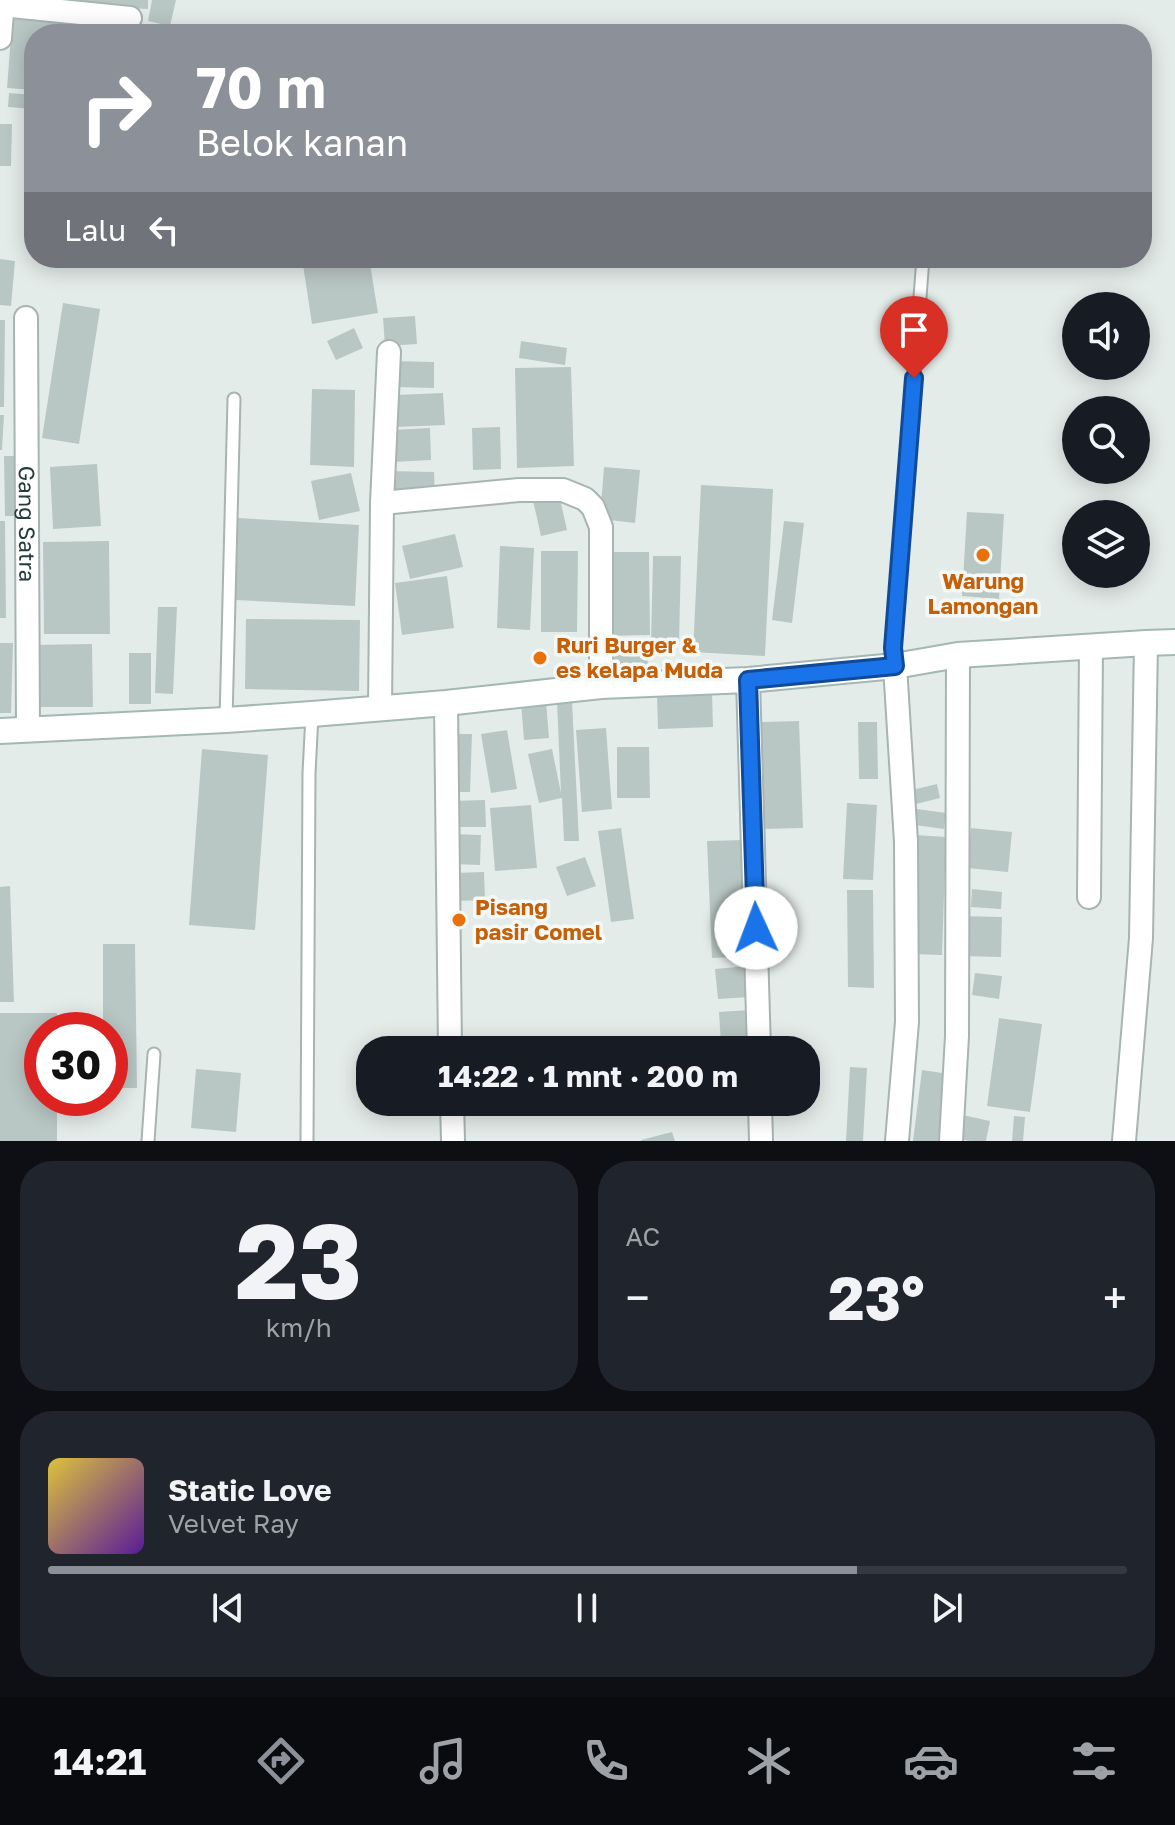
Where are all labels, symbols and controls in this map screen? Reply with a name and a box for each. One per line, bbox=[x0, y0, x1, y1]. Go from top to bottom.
text: 70 m bbox=[196, 53, 326, 120]
icon: right bbox=[64, 56, 168, 160]
text: Belok kanan bbox=[196, 121, 408, 164]
icon: left bbox=[142, 208, 186, 252]
text: Lalu bbox=[64, 212, 126, 248]
map controls bbox=[1062, 292, 1150, 588]
button: sound bbox=[1062, 292, 1150, 380]
pin bbox=[880, 296, 948, 378]
icon: arrive bbox=[892, 308, 936, 352]
button: search bbox=[1062, 396, 1150, 484]
street label: Gang Satra bbox=[14, 466, 41, 582]
button: layers bbox=[1062, 500, 1150, 588]
marker: Warung Lamongan bbox=[974, 546, 992, 564]
place label: Warung Lamongan bbox=[928, 567, 1038, 619]
place label: Ruri Burger & es kelapa Muda bbox=[556, 631, 723, 683]
marker: Ruri Burger & es kelapa Muda bbox=[531, 649, 549, 667]
position arrow bbox=[714, 886, 798, 970]
place label: Pisang pasir Comel bbox=[475, 893, 602, 945]
marker: Pisang pasir Comel bbox=[450, 911, 468, 929]
speed limit sign: 30 bbox=[24, 1012, 128, 1116]
text: 14:22 · 1 mnt · 200 m bbox=[438, 1058, 738, 1094]
text: 23 bbox=[235, 1197, 362, 1322]
text: AC bbox=[626, 1221, 660, 1252]
text: 23° bbox=[828, 1261, 925, 1333]
text: − bbox=[626, 1271, 650, 1324]
text: + bbox=[1103, 1271, 1127, 1324]
text: km/h bbox=[266, 1312, 332, 1343]
text: Static Love bbox=[168, 1472, 332, 1508]
text: Velvet Ray bbox=[168, 1508, 299, 1539]
icon: previous bbox=[206, 1586, 250, 1630]
icon: pause bbox=[565, 1586, 609, 1630]
icon: next bbox=[925, 1586, 969, 1630]
icon: directions bbox=[253, 1733, 309, 1789]
icon: music bbox=[415, 1733, 471, 1789]
icon: phone bbox=[578, 1733, 634, 1789]
icon: climate bbox=[741, 1733, 797, 1789]
icon: car bbox=[903, 1733, 959, 1789]
icon: filters bbox=[1066, 1733, 1122, 1789]
text: 14:21 bbox=[53, 1740, 146, 1783]

